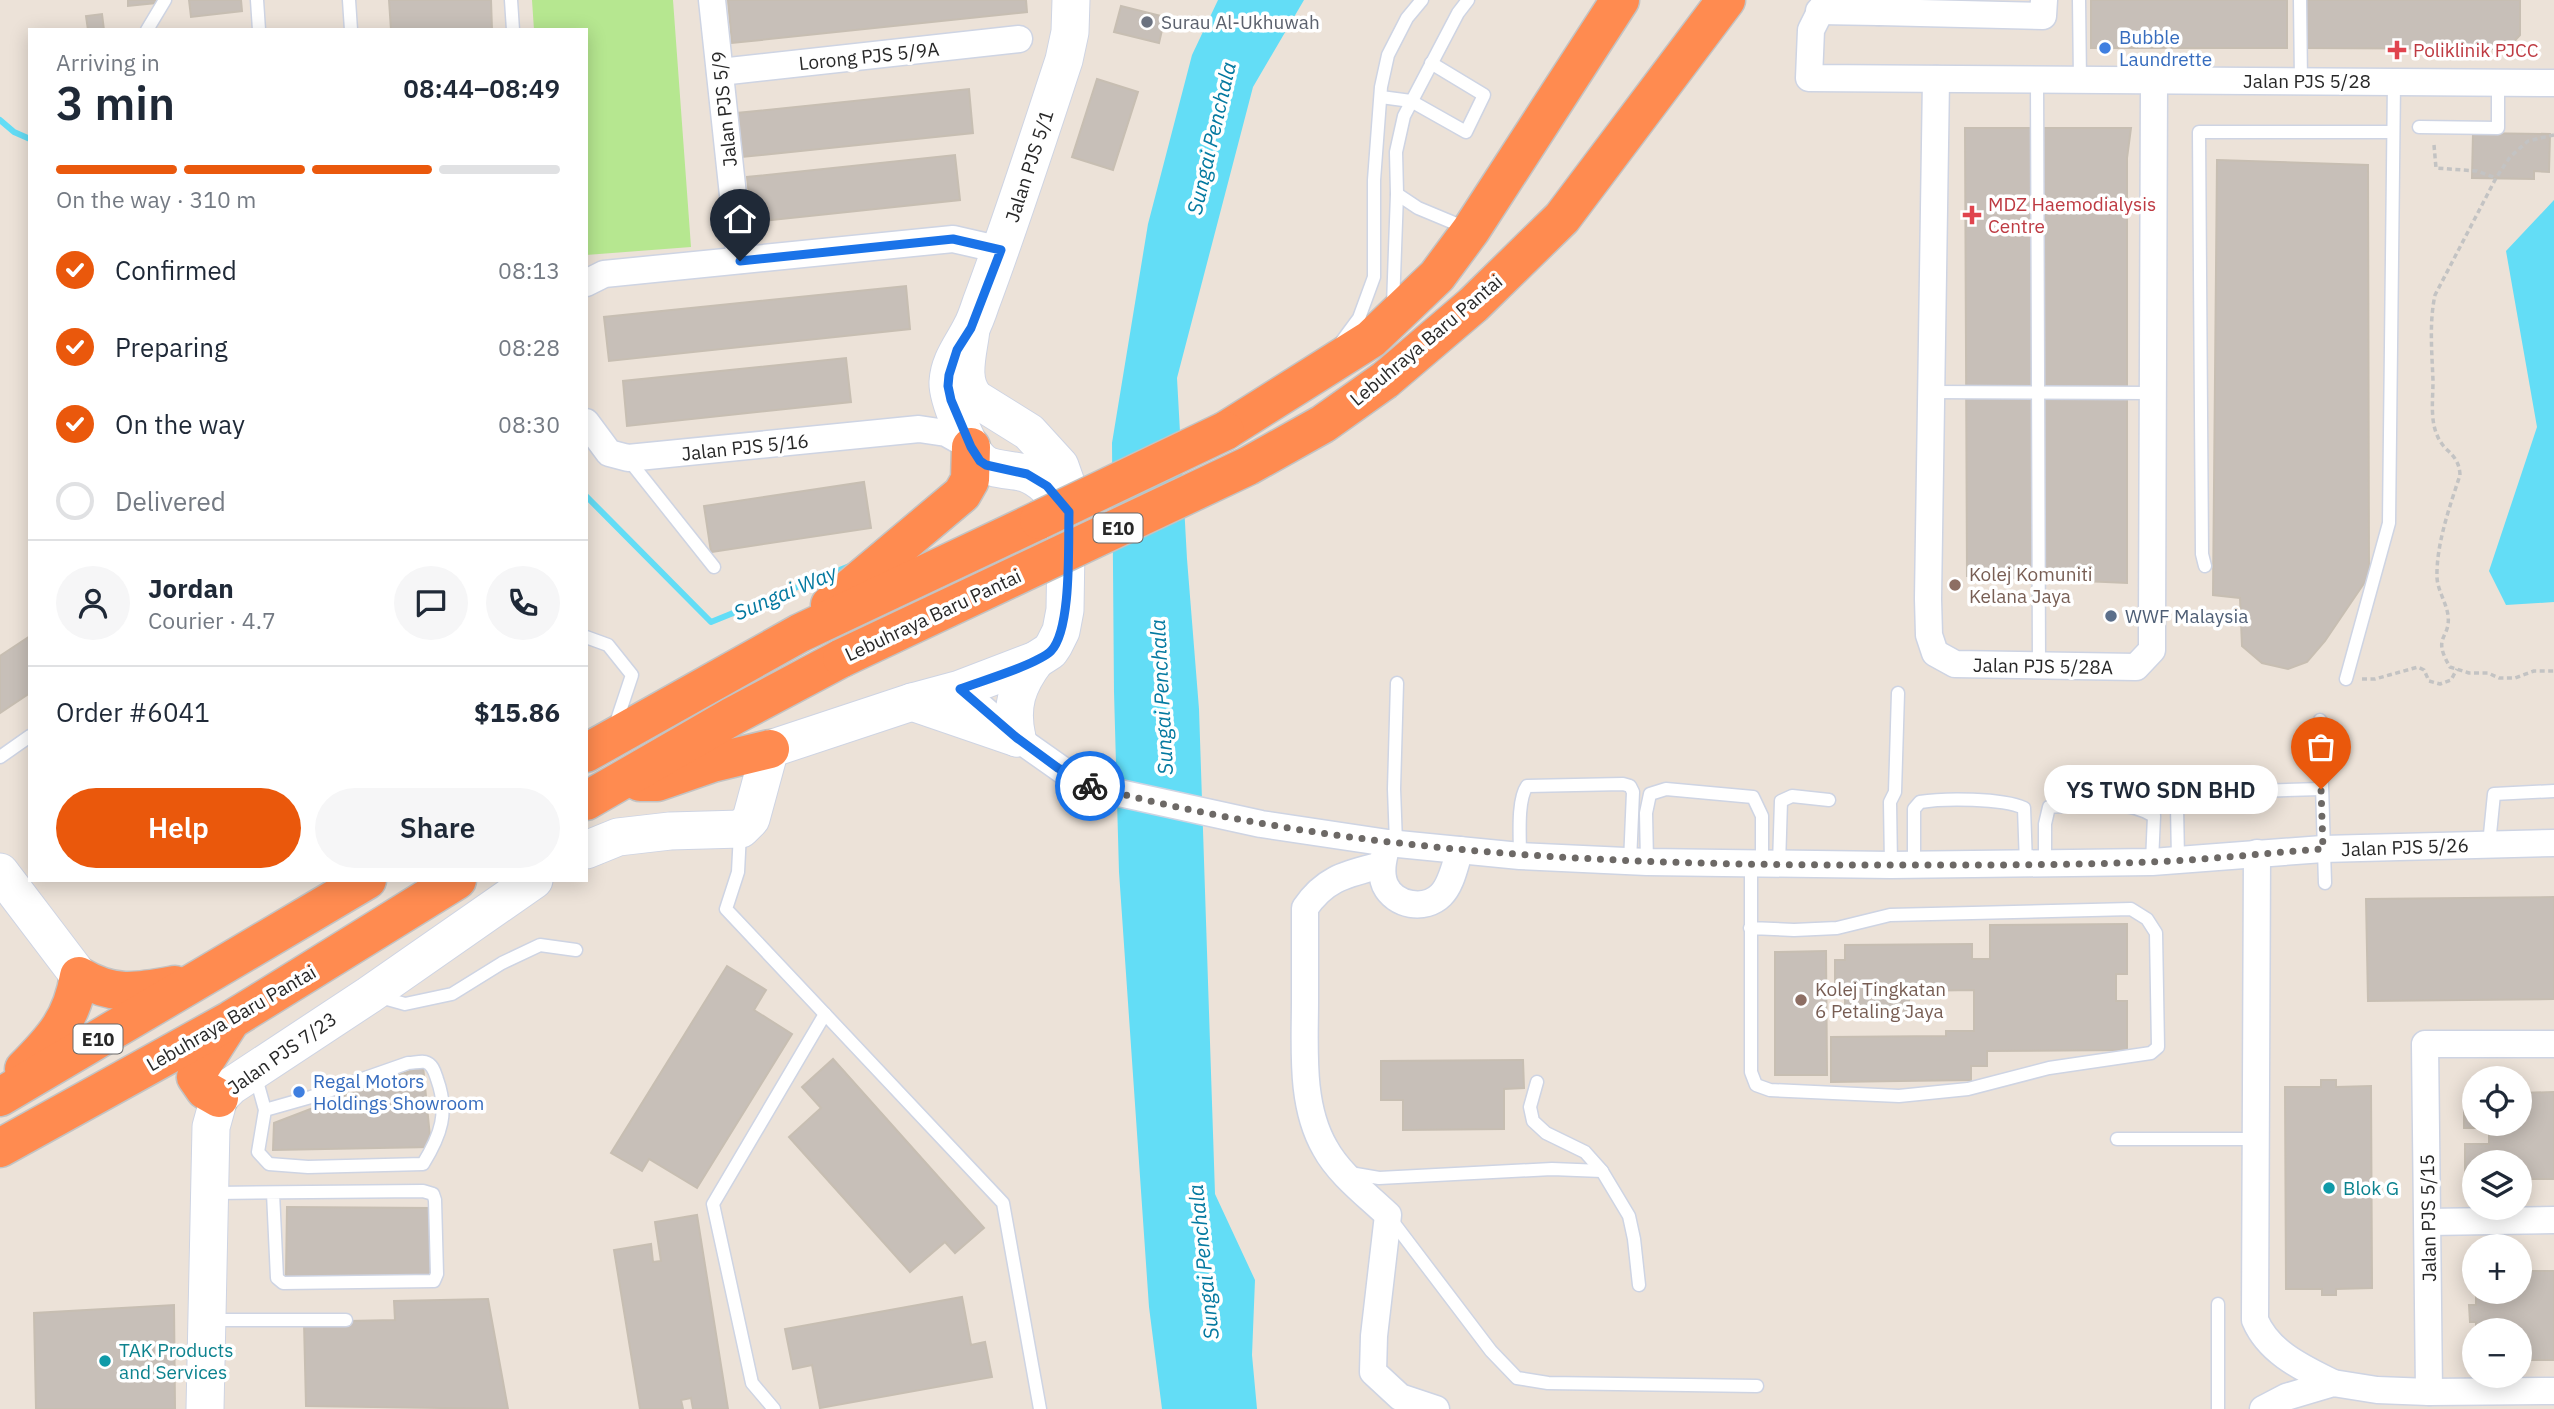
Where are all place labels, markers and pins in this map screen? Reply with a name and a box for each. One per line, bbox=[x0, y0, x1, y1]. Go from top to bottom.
place label: Surau Al-Ukhuwah bbox=[1161, 10, 1320, 34]
marker: Surau Al-Ukhuwah bbox=[1139, 14, 1155, 30]
place label: Bubble Laundrette bbox=[2119, 25, 2212, 71]
place label: Poliklinik PJCC bbox=[2413, 38, 2539, 62]
marker: Bubble Laundrette bbox=[2097, 40, 2113, 56]
marker: Poliklinik PJCC bbox=[2387, 40, 2407, 60]
pin bbox=[710, 189, 770, 261]
place label: MDZ Haemodialysis Centre bbox=[1988, 192, 2156, 238]
marker: MDZ Haemodialysis Centre bbox=[1962, 205, 1982, 225]
place label: Kolej Komuniti Kelana Jaya bbox=[1969, 562, 2093, 608]
marker: Kolej Komuniti Kelana Jaya bbox=[1947, 577, 1963, 593]
place label: WWF Malaysia bbox=[2125, 604, 2248, 628]
marker: WWF Malaysia bbox=[2103, 608, 2119, 624]
pin bbox=[2291, 717, 2351, 789]
callout: YS TWO SDN BHD bbox=[2044, 764, 2279, 814]
place label: Kolej Tingkatan 6 Petaling Jaya bbox=[1815, 977, 1946, 1023]
marker: Kolej Tingkatan 6 Petaling Jaya bbox=[1793, 992, 1809, 1008]
place label: Regal Motors Holdings Showroom bbox=[313, 1069, 484, 1115]
marker: Regal Motors Holdings Showroom bbox=[291, 1084, 307, 1100]
place label: Blok G bbox=[2343, 1176, 2399, 1200]
marker: Blok G bbox=[2321, 1180, 2337, 1196]
place label: TAK Products and Services bbox=[119, 1338, 233, 1384]
marker: TAK Products and Services bbox=[97, 1353, 113, 1369]

